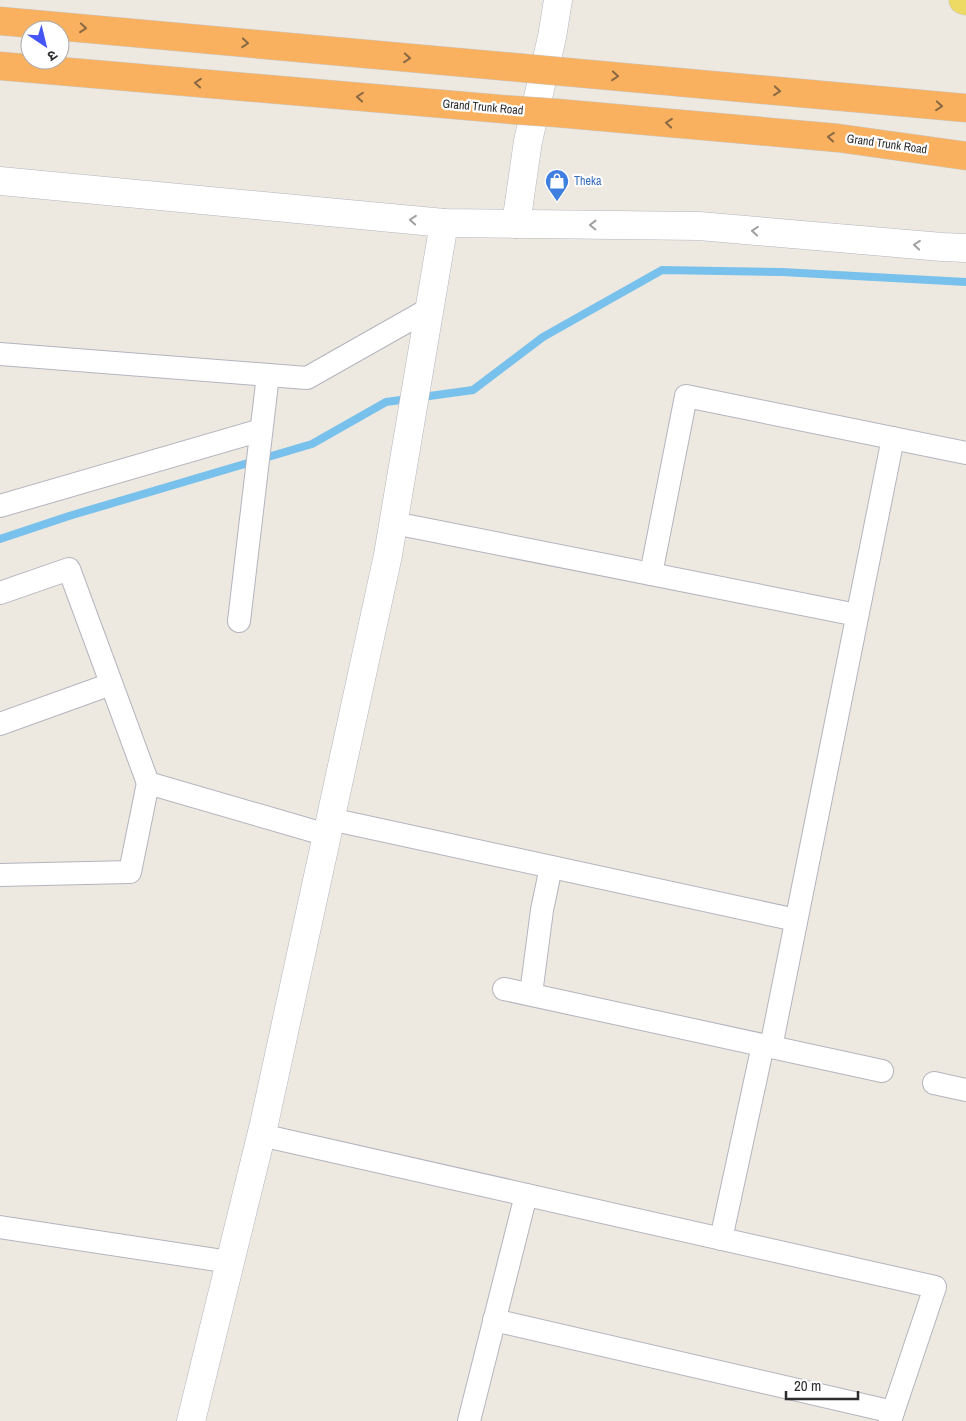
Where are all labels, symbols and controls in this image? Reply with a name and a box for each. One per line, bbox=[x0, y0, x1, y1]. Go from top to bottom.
north arrow bbox=[20, 20, 70, 70]
one-way arrow bbox=[80, 22, 88, 33]
one-way arrow bbox=[242, 37, 250, 48]
text: उ bbox=[43, 46, 61, 66]
one-way arrow bbox=[403, 52, 411, 63]
one-way arrow bbox=[611, 71, 619, 82]
one-way arrow bbox=[194, 78, 202, 89]
one-way arrow bbox=[773, 85, 781, 96]
one-way arrow bbox=[356, 91, 364, 102]
street label: Grand Trunk Road bbox=[442, 96, 524, 118]
one-way arrow bbox=[935, 100, 943, 111]
one-way arrow bbox=[665, 118, 673, 129]
street label: Grand Trunk Road bbox=[846, 130, 928, 158]
one-way arrow bbox=[827, 132, 835, 143]
shop icon: Theka bbox=[544, 168, 570, 202]
place label: Theka bbox=[574, 173, 602, 189]
one-way arrow bbox=[409, 214, 417, 225]
one-way arrow bbox=[589, 219, 597, 230]
one-way arrow bbox=[751, 226, 759, 237]
one-way arrow bbox=[913, 240, 921, 251]
scale bar bbox=[786, 1368, 858, 1400]
text: 20 m bbox=[794, 1375, 821, 1396]

